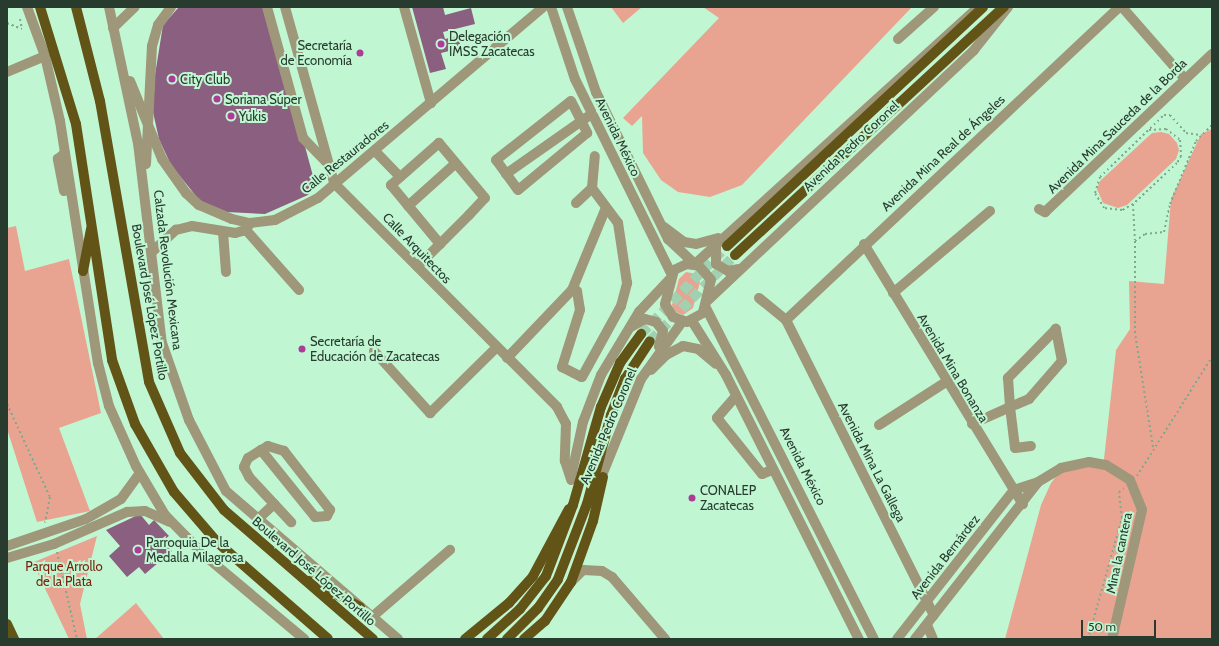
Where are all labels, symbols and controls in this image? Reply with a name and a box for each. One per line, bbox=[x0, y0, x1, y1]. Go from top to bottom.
place label: Delegación IMSS Zacatecas bbox=[449, 29, 535, 60]
place label: Secretaría de Economía bbox=[280, 38, 352, 69]
marker: Delegación IMSS Zacatecas bbox=[436, 39, 446, 49]
marker: Secretaría de Economía bbox=[355, 48, 365, 58]
street label: Avenida Mina Sauceda de la Borda bbox=[1044, 55, 1190, 197]
place label: City Club bbox=[180, 71, 230, 87]
marker: City Club bbox=[167, 74, 177, 84]
place label: Soriana Súper bbox=[225, 91, 302, 107]
street label: Avenida Mina Real de Ángeles bbox=[878, 92, 1008, 214]
marker: Soriana Súper bbox=[212, 94, 222, 104]
street label: Avenida México bbox=[592, 95, 644, 179]
street label: Avenida Pedro Coronel bbox=[800, 98, 902, 194]
place label: Yukis bbox=[239, 108, 266, 124]
marker: Yukis bbox=[226, 111, 236, 121]
street label: Calle Restauradores bbox=[298, 117, 392, 197]
street label: Calzada Revolución Mexicana bbox=[150, 189, 186, 351]
street label: Calle Arquitectos bbox=[379, 209, 455, 287]
street label: Boulevard José López Portillo bbox=[129, 223, 171, 381]
street label: Avenida Mina Bonanza bbox=[914, 311, 992, 425]
place label: Secretaría de Educación de Zacatecas bbox=[310, 334, 440, 365]
marker: Secretaría de Educación de Zacatecas bbox=[297, 344, 307, 354]
street label: Avenida Pedro Coronel bbox=[576, 365, 640, 487]
street label: Avenida Mina La Gallega bbox=[835, 399, 909, 525]
street label: Avenida México bbox=[777, 424, 829, 508]
place label: CONALEP Zacatecas bbox=[700, 483, 756, 514]
marker: CONALEP Zacatecas bbox=[687, 493, 697, 503]
street label: Mina la cantera bbox=[1103, 511, 1135, 595]
street label: Avenida Bernárdez bbox=[907, 512, 983, 602]
street label: Boulevard José López Portillo bbox=[249, 513, 379, 629]
place label: Parroquia De la Medalla Milagrosa bbox=[146, 535, 243, 566]
marker: Parroquia De la Medalla Milagrosa bbox=[133, 545, 143, 555]
park label: Parque Arrollo de la Plata bbox=[25, 559, 103, 590]
scale bar bbox=[1083, 612, 1158, 638]
text: 50 m bbox=[1088, 619, 1116, 634]

